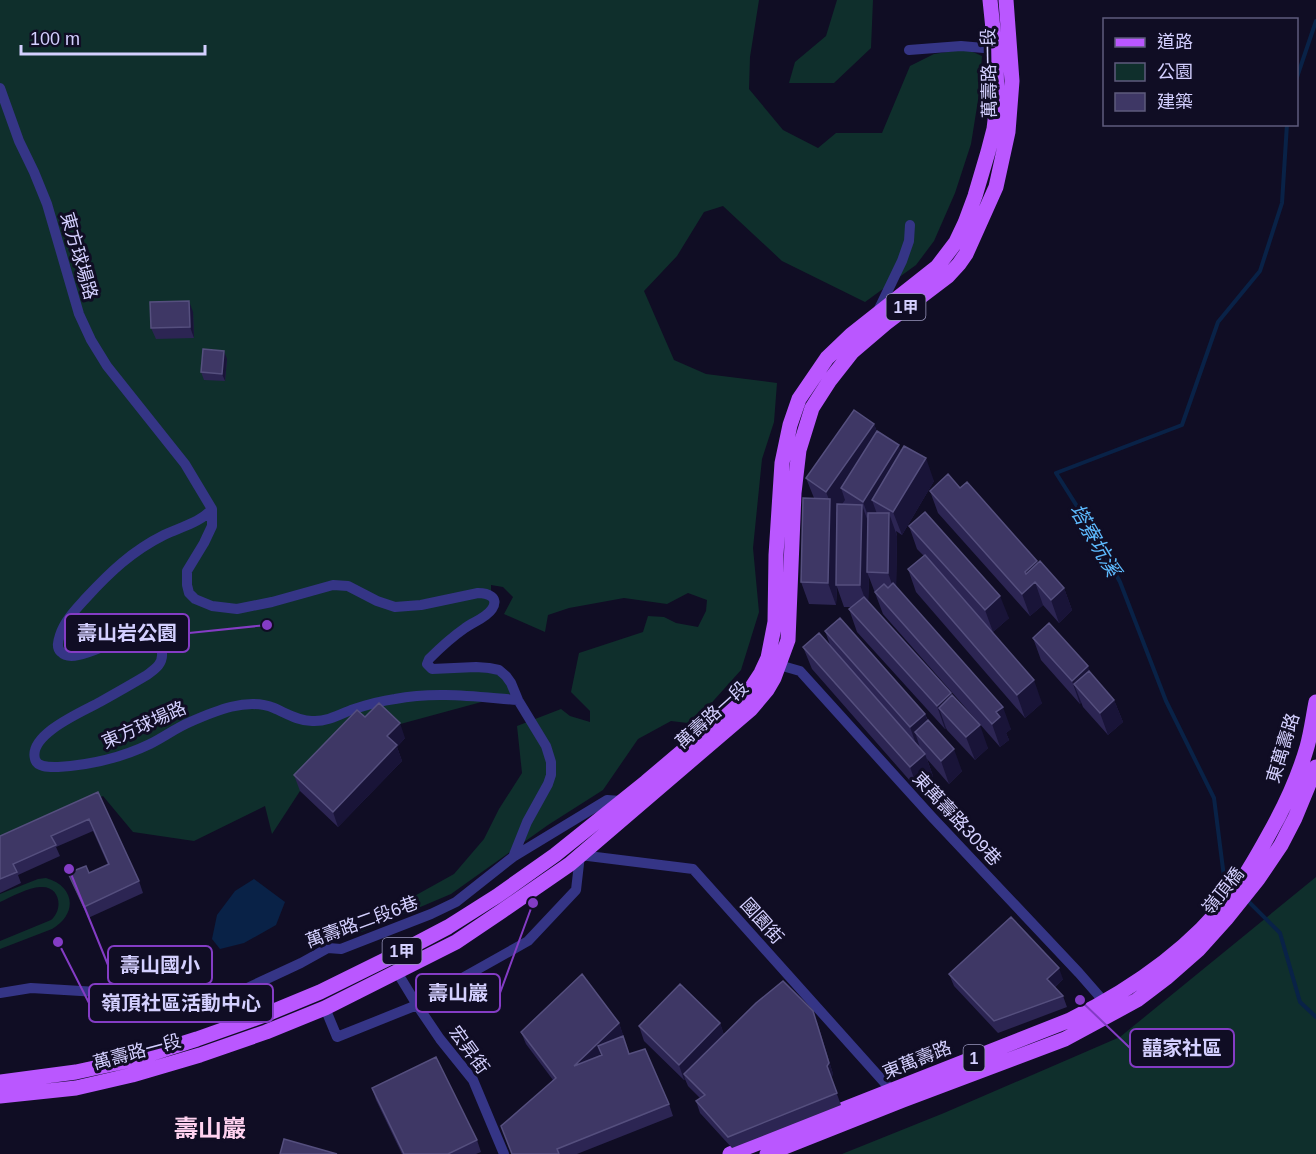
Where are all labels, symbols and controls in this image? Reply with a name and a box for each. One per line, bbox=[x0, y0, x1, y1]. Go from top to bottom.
scale bar bbox=[21, 18, 206, 56]
legend bbox=[1103, 18, 1298, 126]
street label: 萬壽路一段 bbox=[978, 28, 1000, 118]
text: 100 m bbox=[30, 29, 80, 49]
text: 道路 bbox=[1157, 32, 1193, 52]
text: 公園 bbox=[1157, 62, 1193, 82]
text: 建築 bbox=[1157, 92, 1193, 112]
street label: 東方球場路 bbox=[57, 210, 101, 302]
road number: 1甲 bbox=[886, 294, 926, 320]
water label: 塔寮坑溪 bbox=[1065, 500, 1126, 583]
callout: 壽山岩公園 bbox=[65, 614, 189, 652]
text: 壽山岩公園 bbox=[77, 622, 177, 644]
street label: 萬壽路一段 bbox=[672, 677, 752, 753]
street label: 東方球場路 bbox=[99, 698, 189, 752]
street label: 東萬壽路 bbox=[1263, 711, 1303, 785]
street label: 東萬壽路309巷 bbox=[909, 768, 1005, 870]
street label: 嶺頂橋 bbox=[1198, 864, 1248, 918]
street label: 萬壽路二段6巷 bbox=[303, 892, 421, 952]
street label: 國園街 bbox=[737, 894, 787, 948]
road number: 1甲 bbox=[382, 938, 422, 964]
callout: 壽山國小 bbox=[108, 946, 212, 984]
text: 壽山國小 bbox=[120, 954, 200, 976]
callout: 壽山巖 bbox=[416, 974, 500, 1012]
text: 壽山巖 bbox=[428, 982, 488, 1004]
callout: 嶺頂社區活動中心 bbox=[89, 984, 273, 1022]
text: 嶺頂社區活動中心 bbox=[101, 992, 261, 1014]
street label: 宏昇街 bbox=[445, 1022, 493, 1078]
callout: 囍家社區 bbox=[1130, 1029, 1234, 1067]
street label: 萬壽路一段 bbox=[91, 1031, 183, 1073]
street label: 東萬壽路 bbox=[880, 1037, 954, 1083]
text: 囍家社區 bbox=[1142, 1037, 1222, 1059]
road number: 1 bbox=[964, 1045, 984, 1071]
district label: 壽山巖 bbox=[174, 1115, 246, 1142]

